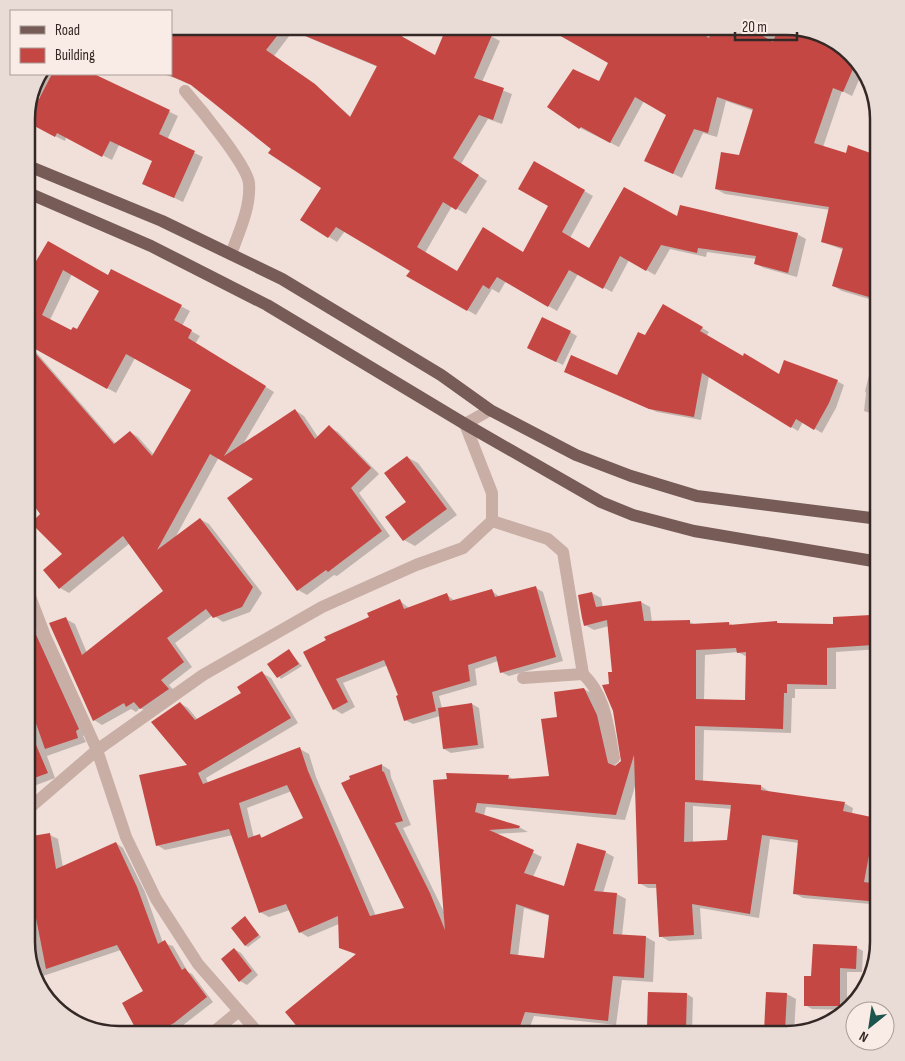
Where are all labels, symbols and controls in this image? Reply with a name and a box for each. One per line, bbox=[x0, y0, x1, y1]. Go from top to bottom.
legend bbox=[10, 10, 172, 75]
scale bar bbox=[735, 10, 798, 42]
text: 20 m bbox=[742, 18, 767, 37]
text: Road bbox=[55, 21, 80, 40]
text: Building bbox=[55, 46, 95, 65]
north arrow bbox=[845, 1001, 895, 1051]
text: N bbox=[856, 1028, 871, 1046]

